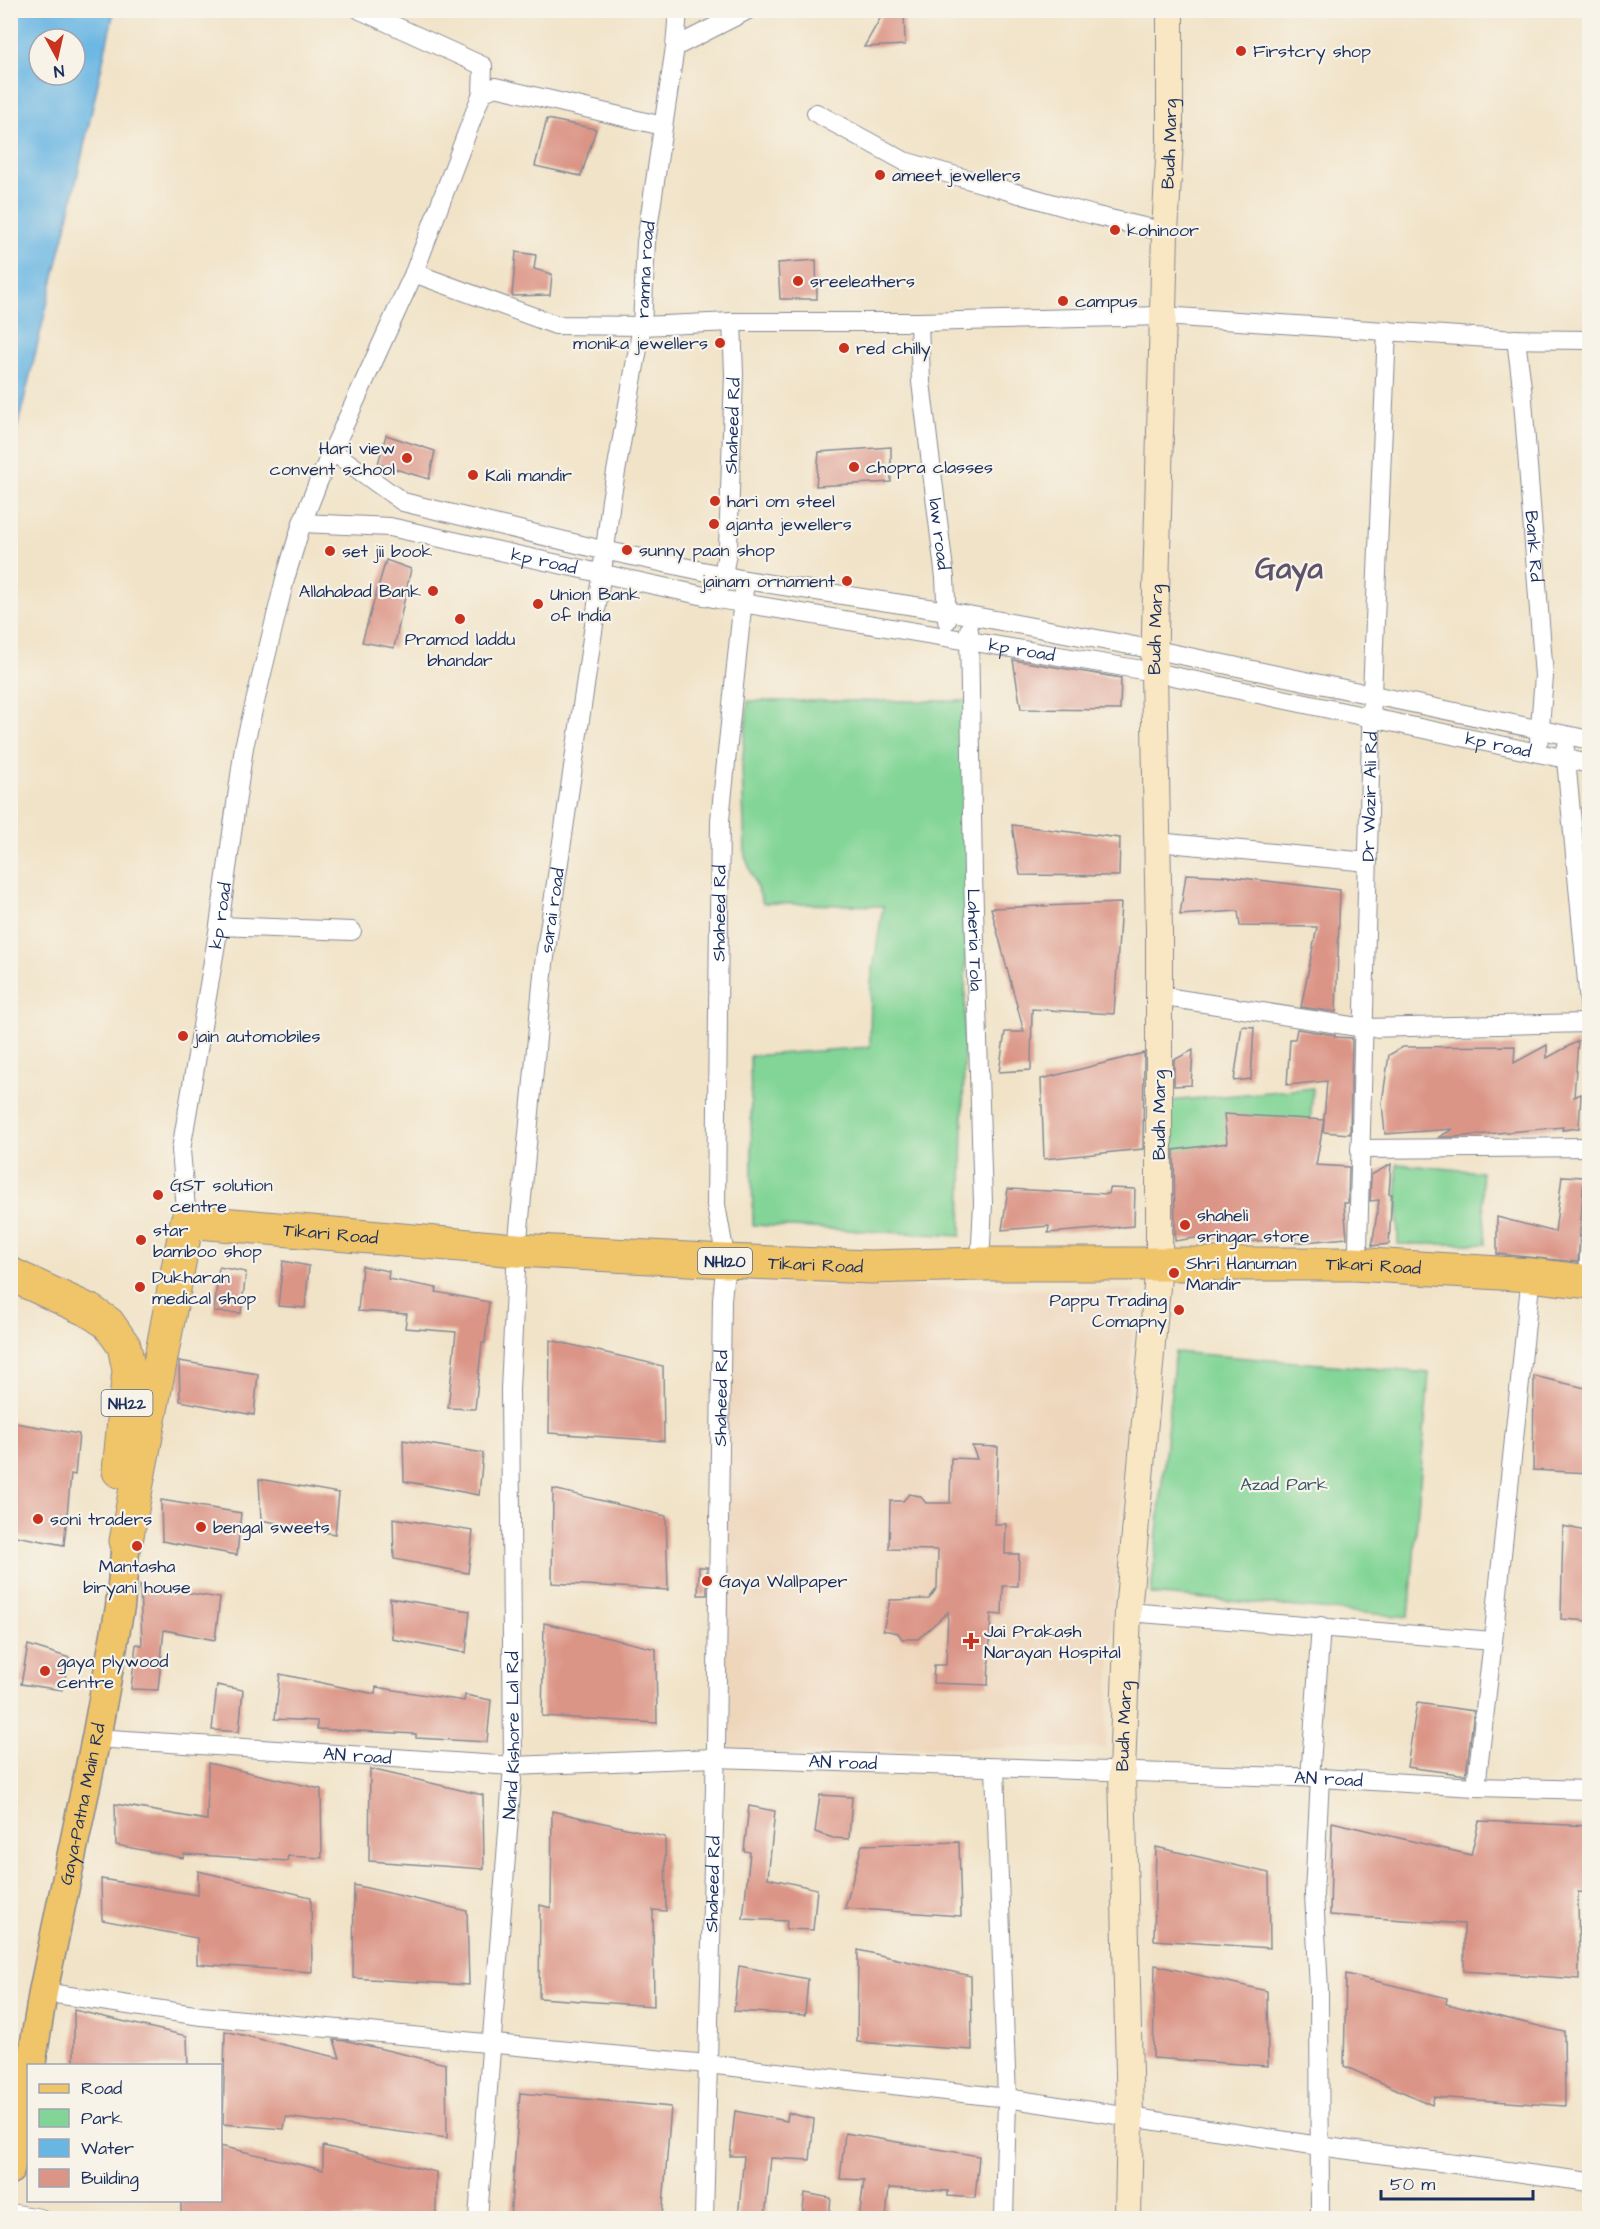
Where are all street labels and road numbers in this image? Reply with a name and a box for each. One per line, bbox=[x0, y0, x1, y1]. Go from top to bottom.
street label: Budh Marg bbox=[1155, 99, 1184, 190]
street label: ramna road bbox=[630, 219, 662, 319]
street label: Shaheed Rd bbox=[719, 377, 747, 474]
street label: law road bbox=[922, 497, 956, 571]
street label: Bank Rd bbox=[1518, 510, 1549, 583]
street label: kp road bbox=[509, 542, 579, 581]
street label: Budh Marg bbox=[1142, 584, 1170, 675]
street label: kp road bbox=[987, 633, 1057, 668]
street label: kp road bbox=[1463, 726, 1534, 764]
street label: Dr Wazir Ali Rd bbox=[1356, 731, 1384, 862]
street label: Shaheed Rd bbox=[707, 865, 733, 962]
street label: sarai road bbox=[534, 866, 571, 955]
street label: kp road bbox=[203, 881, 238, 951]
street label: Laheria Tola bbox=[960, 888, 989, 992]
street label: Budh Marg bbox=[1147, 1070, 1173, 1160]
street label: Tikari Road bbox=[282, 1217, 379, 1251]
road number: NH120 bbox=[698, 1248, 752, 1274]
street label: Tikari Road bbox=[767, 1251, 864, 1280]
street label: Tikari Road bbox=[1326, 1252, 1422, 1281]
street label: Shaheed Rd bbox=[708, 1350, 734, 1447]
road number: NH22 bbox=[102, 1390, 152, 1416]
street label: Nand Kishore Lal Rd bbox=[497, 1651, 526, 1820]
street label: Budh Marg bbox=[1110, 1680, 1139, 1772]
street label: Gaya-Patna Main Rd bbox=[54, 1721, 111, 1887]
street label: AN road bbox=[322, 1741, 392, 1771]
street label: AN road bbox=[808, 1749, 877, 1776]
street label: AN road bbox=[1294, 1765, 1363, 1793]
street label: Shaheed Rd bbox=[699, 1836, 727, 1933]

